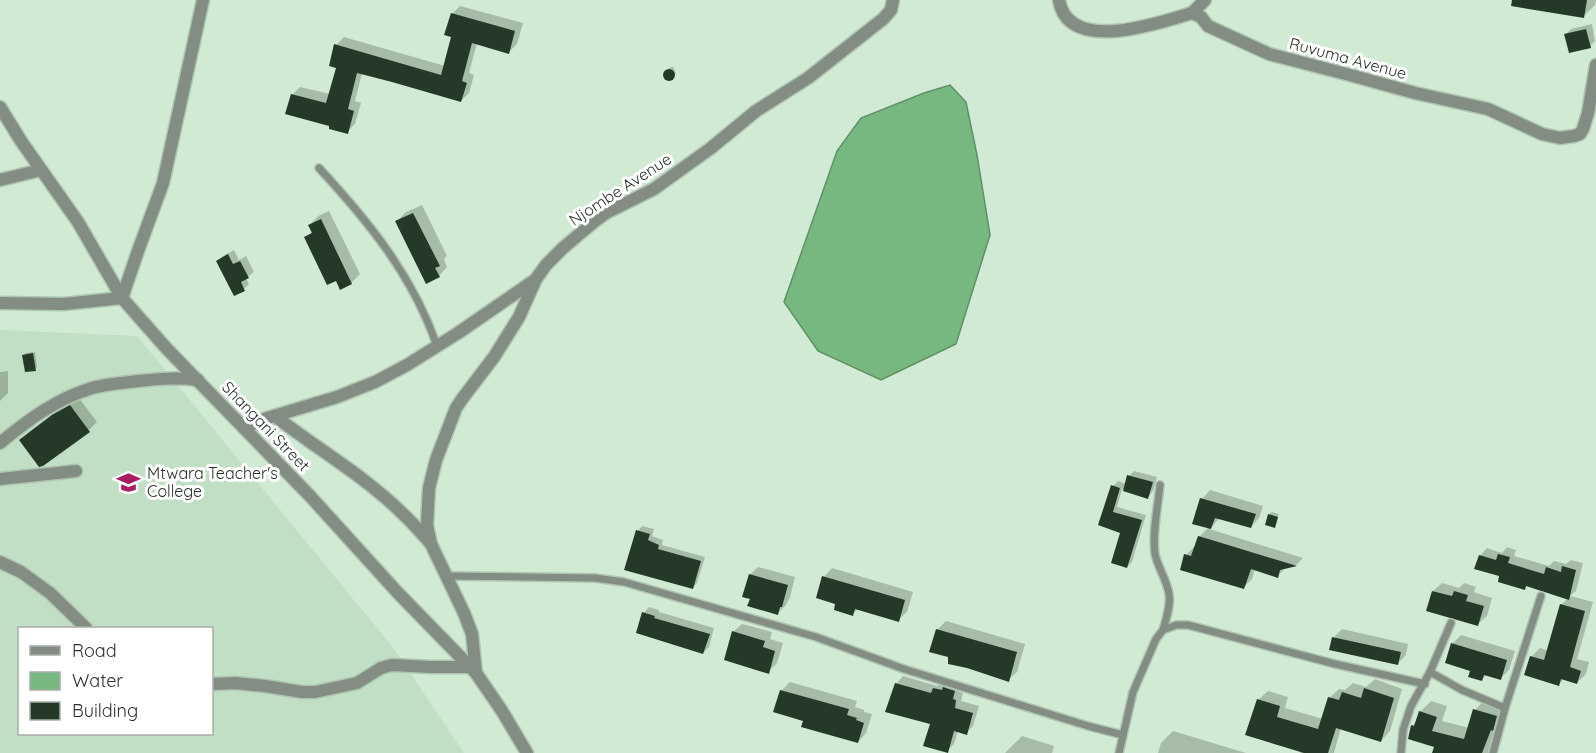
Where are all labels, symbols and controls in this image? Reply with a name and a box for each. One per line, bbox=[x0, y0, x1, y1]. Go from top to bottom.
street label: Ruvuma Avenue bbox=[1287, 33, 1409, 83]
street label: Njombe Avenue bbox=[565, 148, 675, 230]
street label: Shangani Street bbox=[218, 377, 314, 475]
place label: Mtwara Teacher's College bbox=[147, 463, 278, 501]
school or university icon: Mtwara Teacher's College bbox=[116, 469, 142, 495]
legend bbox=[18, 627, 213, 735]
text: Road bbox=[72, 639, 117, 662]
text: Water bbox=[72, 669, 123, 692]
text: Building bbox=[72, 699, 138, 722]

